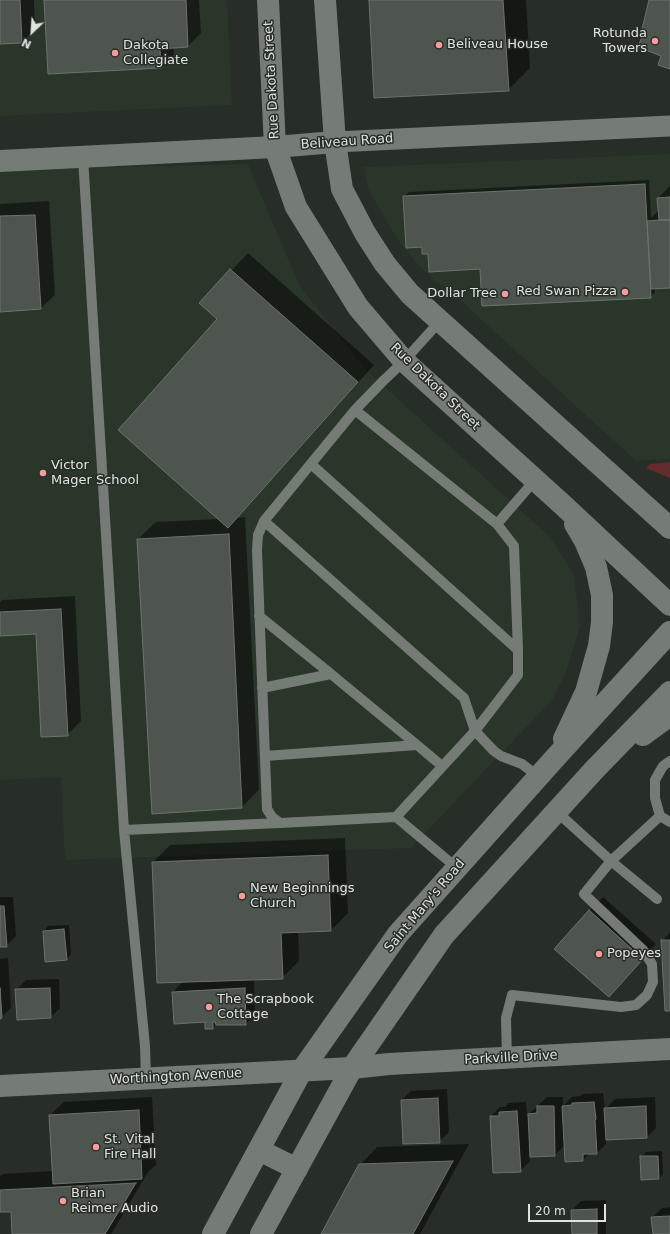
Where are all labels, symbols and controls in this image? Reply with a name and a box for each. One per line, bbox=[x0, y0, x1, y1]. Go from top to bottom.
north arrow bbox=[12, 12, 52, 52]
street label: Rue Dakota Street bbox=[261, 20, 283, 140]
place label: Rotunda Towers bbox=[593, 26, 647, 57]
text: N bbox=[20, 35, 34, 51]
marker: Rotunda Towers bbox=[650, 36, 660, 46]
place label: Beliveau House bbox=[447, 37, 548, 53]
place label: Dakota Collegiate bbox=[123, 38, 188, 69]
marker: Beliveau House bbox=[434, 40, 444, 50]
marker: Dakota Collegiate bbox=[110, 48, 120, 58]
street label: Beliveau Road bbox=[300, 131, 394, 153]
place label: Red Swan Pizza bbox=[516, 284, 617, 300]
place label: Dollar Tree bbox=[427, 286, 497, 302]
marker: Red Swan Pizza bbox=[620, 287, 630, 297]
marker: Dollar Tree bbox=[500, 289, 510, 299]
street label: Rue Dakota Street bbox=[387, 340, 483, 434]
place label: Victor Mager School bbox=[51, 458, 139, 489]
marker: Victor Mager School bbox=[38, 468, 48, 478]
street label: Saint Mary's Road bbox=[382, 856, 468, 956]
place label: New Beginnings Church bbox=[250, 881, 355, 912]
marker: New Beginnings Church bbox=[237, 891, 247, 901]
place label: Popeyes bbox=[607, 946, 661, 962]
marker: Popeyes bbox=[594, 949, 604, 959]
place label: The Scrapbook Cottage bbox=[217, 992, 314, 1023]
marker: The Scrapbook Cottage bbox=[204, 1002, 214, 1012]
street label: Parkville Drive bbox=[464, 1048, 558, 1068]
street label: Worthington Avenue bbox=[109, 1066, 243, 1088]
place label: St. Vital Fire Hall bbox=[104, 1132, 156, 1163]
marker: St. Vital Fire Hall bbox=[91, 1142, 101, 1152]
place label: Brian Reimer Audio bbox=[71, 1186, 158, 1217]
marker: Brian Reimer Audio bbox=[58, 1196, 68, 1206]
scale bar bbox=[530, 1196, 608, 1222]
text: 20 m bbox=[535, 1204, 566, 1218]

